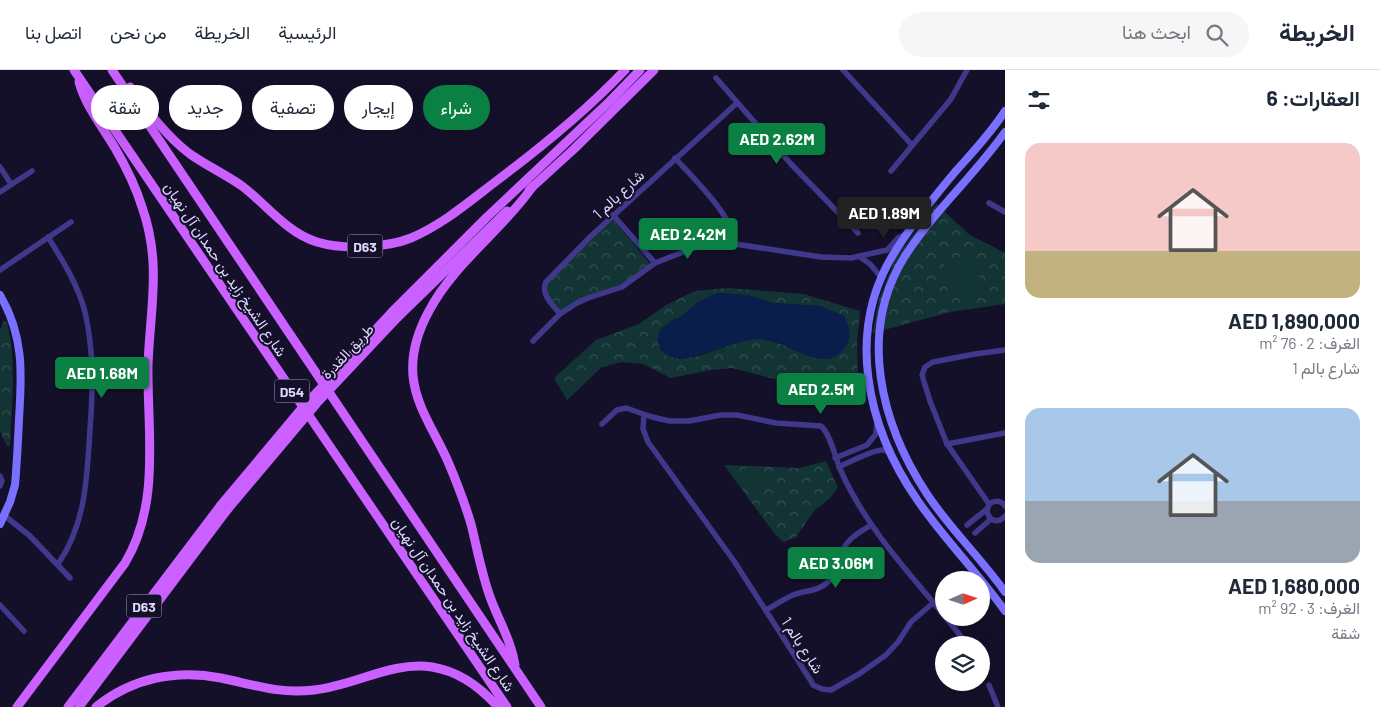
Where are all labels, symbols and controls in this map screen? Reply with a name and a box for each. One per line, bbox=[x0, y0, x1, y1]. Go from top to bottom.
search box bbox=[899, 12, 1249, 57]
text: الخريطة bbox=[1279, 17, 1355, 46]
text: ابحث هنا bbox=[1122, 20, 1191, 43]
text: اتصل بنا bbox=[25, 21, 82, 43]
text: من نحن bbox=[110, 21, 167, 43]
text: الخريطة bbox=[195, 21, 250, 43]
text: الرئيسية bbox=[278, 21, 336, 43]
icon: search bbox=[1203, 21, 1231, 49]
chip: شقة bbox=[91, 85, 159, 130]
chip: جديد bbox=[169, 85, 242, 130]
chip: تصفية bbox=[252, 85, 334, 130]
chip: إيجار bbox=[344, 85, 413, 130]
chip: شراء bbox=[423, 85, 490, 130]
text: العقارات: 6 bbox=[1266, 85, 1360, 110]
icon: filters bbox=[1025, 86, 1053, 114]
pin: AED 2.62M bbox=[720, 122, 834, 165]
text: AED 2.62M bbox=[739, 129, 815, 148]
street label: شارع بالم 1 bbox=[589, 166, 650, 224]
icon: home bbox=[1148, 175, 1238, 265]
street label: شارع الشيخ زايد بن حمدان آل نهيان bbox=[158, 178, 291, 361]
pin: AED 1.89M bbox=[827, 196, 941, 239]
text: AED 1.89M bbox=[848, 203, 920, 222]
pin: AED 2.42M bbox=[631, 218, 745, 260]
text: AED 2.42M bbox=[650, 224, 726, 243]
road number: D63 bbox=[348, 235, 382, 258]
text: AED 1,890,000 bbox=[1228, 308, 1360, 333]
street label: طريق القدرة bbox=[317, 319, 379, 384]
text: الغرف: 2 · 76 m² bbox=[1259, 333, 1360, 352]
pin: AED 1.68M bbox=[45, 356, 159, 399]
text: شارع بالم 1 bbox=[1292, 358, 1360, 377]
text: AED 1.68M bbox=[66, 363, 138, 382]
pin: AED 2.5M bbox=[769, 372, 873, 415]
text: AED 2.5M bbox=[788, 379, 854, 398]
road number: D54 bbox=[274, 380, 310, 402]
icon: home bbox=[1148, 440, 1238, 530]
street label: شارع الشيخ زايد بن حمدان آل نهيان bbox=[386, 513, 519, 696]
pin: AED 3.06M bbox=[779, 546, 893, 589]
text: AED 3.06M bbox=[799, 553, 873, 572]
north arrow bbox=[935, 571, 990, 626]
map controls bbox=[935, 571, 990, 691]
text: AED 1,680,000 bbox=[1228, 573, 1360, 598]
road number: D63 bbox=[126, 594, 162, 618]
text: الغرف: 3 · 92 m² bbox=[1258, 598, 1360, 617]
street label: شارع بالم 1 bbox=[776, 613, 828, 678]
text: شقة bbox=[1331, 623, 1360, 642]
button: layers bbox=[935, 636, 990, 691]

